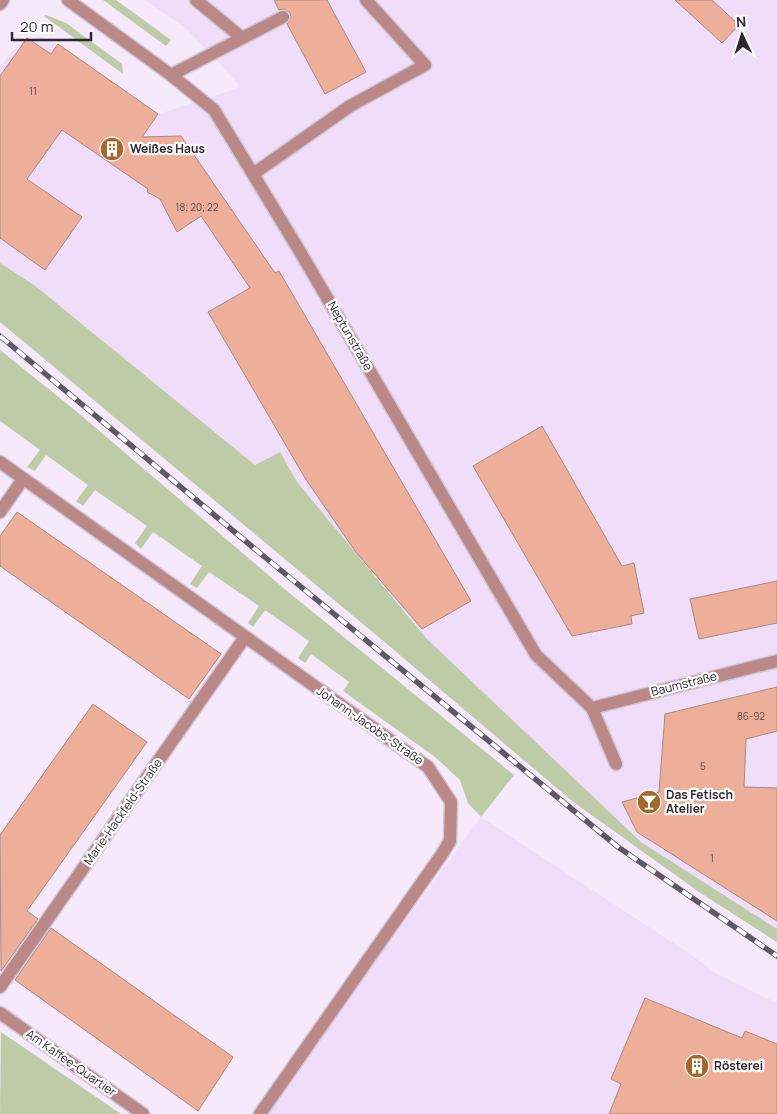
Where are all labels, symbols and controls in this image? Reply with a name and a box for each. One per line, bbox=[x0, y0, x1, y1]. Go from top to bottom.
scale bar bbox=[12, 10, 91, 42]
north arrow bbox=[717, 10, 767, 60]
text: N bbox=[735, 12, 747, 31]
text: 20 m bbox=[20, 16, 53, 37]
house number: 11 bbox=[29, 84, 37, 98]
building icon: Weißes Haus bbox=[99, 136, 125, 162]
place label: Weißes Haus bbox=[130, 140, 205, 157]
house number: 18; 20; 22 bbox=[175, 200, 219, 214]
street label: Neptunstraße bbox=[324, 298, 377, 373]
street label: Baumstraße bbox=[649, 667, 719, 700]
street label: Johann-Jacobs-Straße bbox=[314, 682, 427, 769]
house number: 86-92 bbox=[737, 709, 765, 723]
street label: Marie-Hackfeld-Straße bbox=[79, 755, 166, 868]
house number: 5 bbox=[700, 759, 706, 773]
place label: Das Fetisch Atelier bbox=[666, 786, 733, 817]
bar icon: Das Fetisch Atelier bbox=[636, 789, 662, 815]
house number: 1 bbox=[710, 851, 714, 865]
street label: Am Kaffee-Quartier bbox=[23, 1025, 120, 1100]
building icon: Rösterei bbox=[684, 1053, 710, 1079]
place label: Rösterei bbox=[714, 1057, 763, 1074]

